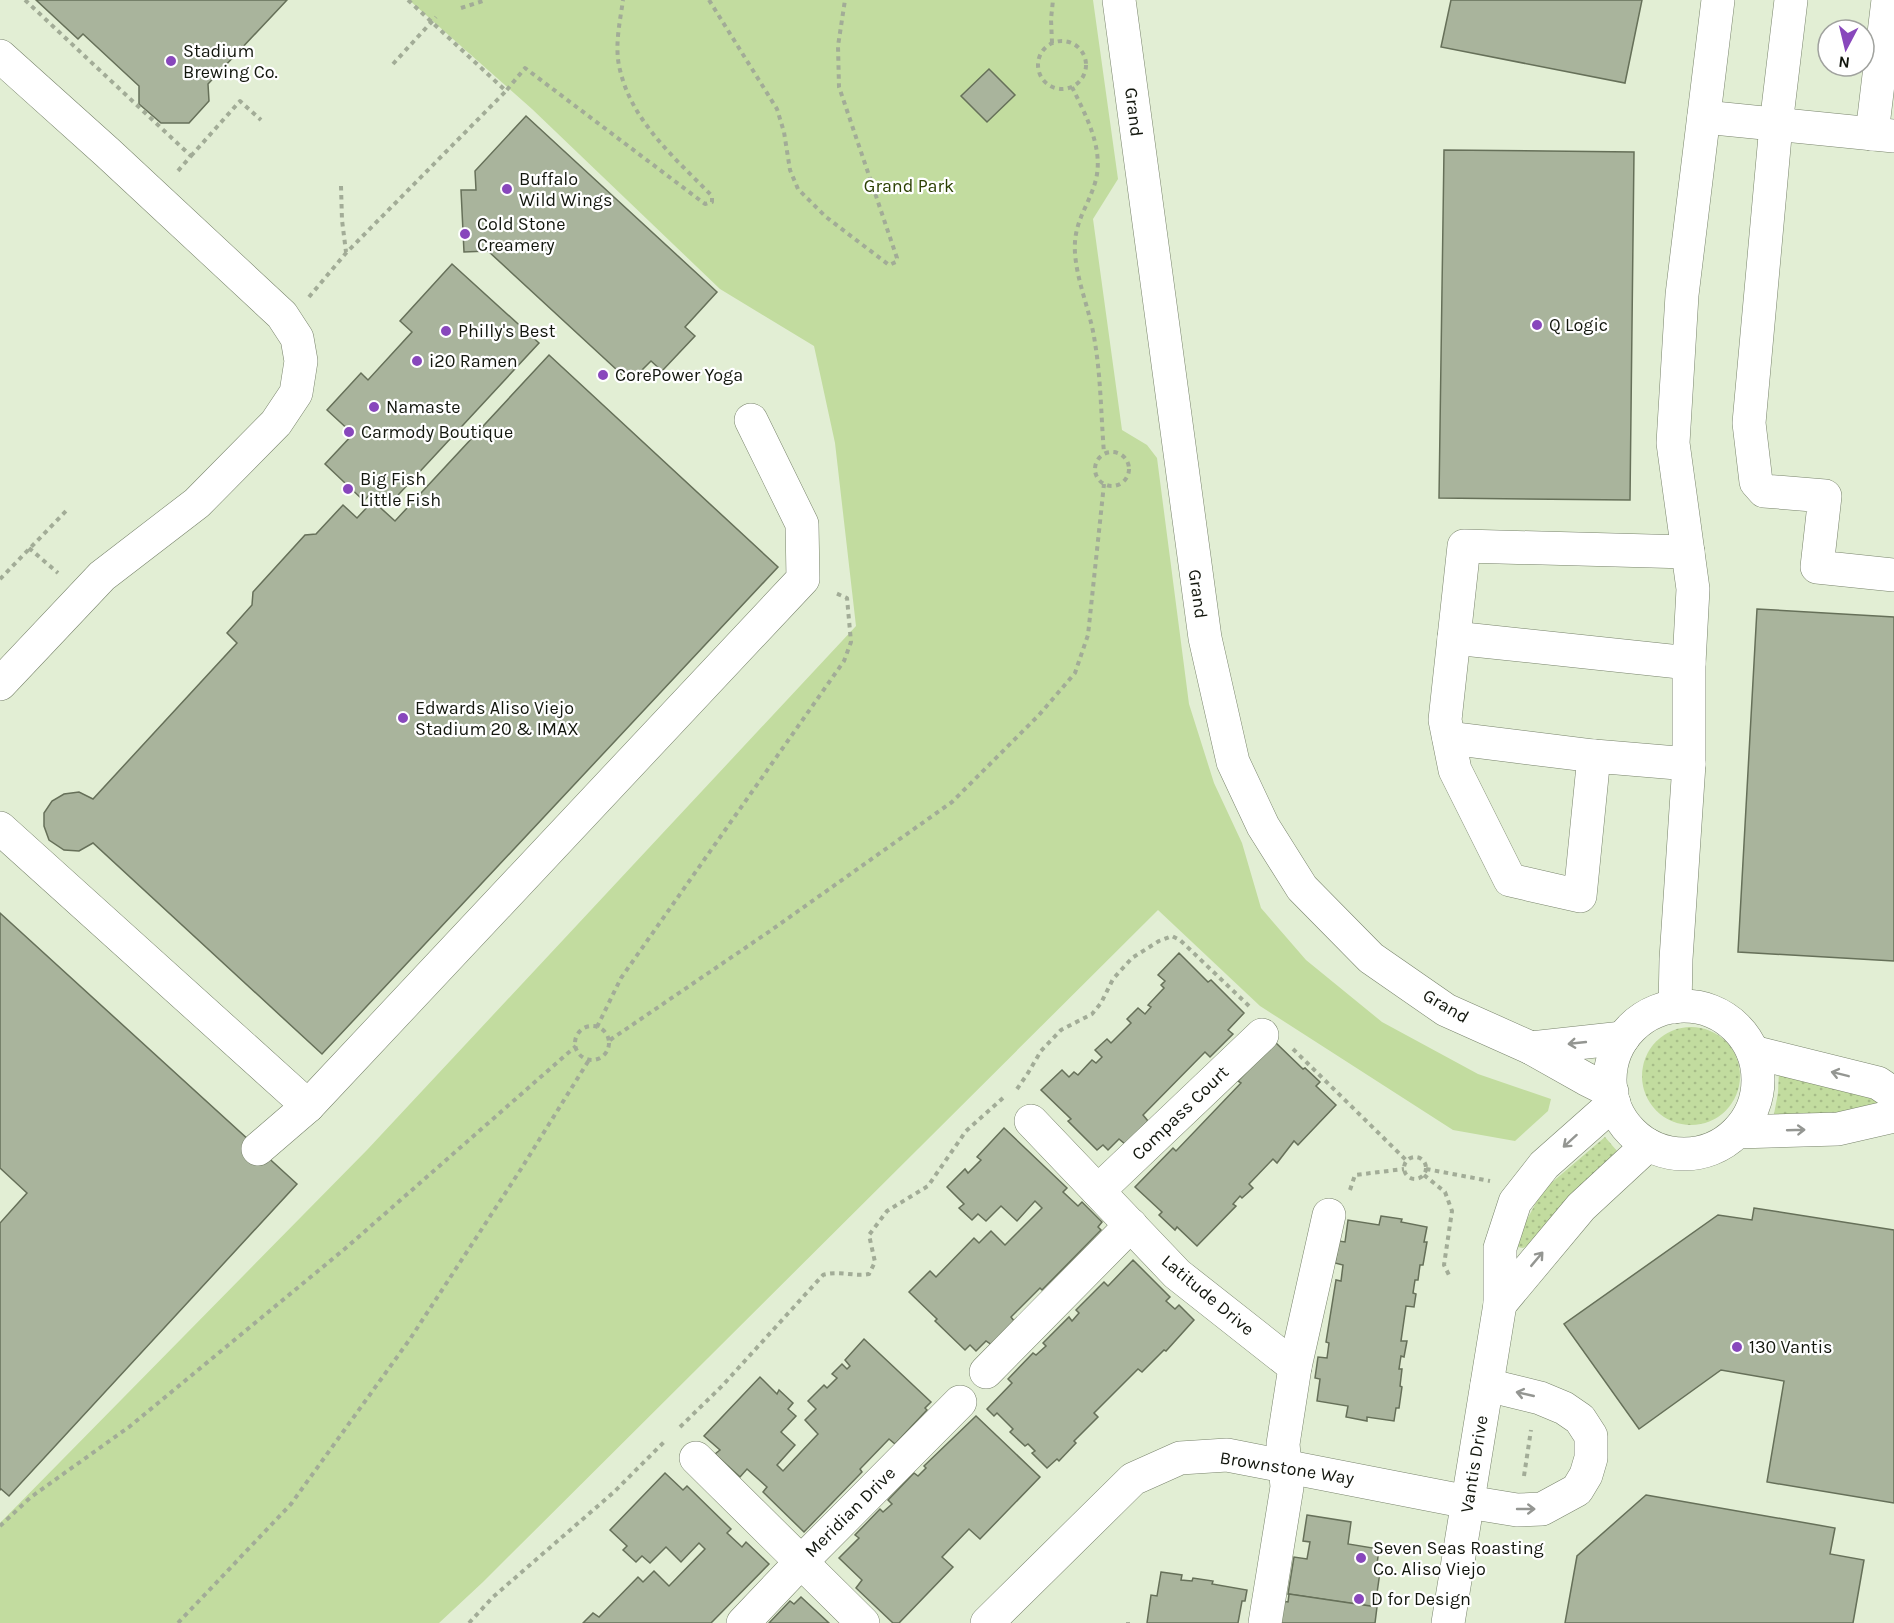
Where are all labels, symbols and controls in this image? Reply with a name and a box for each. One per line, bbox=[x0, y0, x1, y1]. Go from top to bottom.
north arrow bbox=[1816, 18, 1876, 78]
place label: Stadium Brewing Co. bbox=[183, 40, 278, 83]
text: N bbox=[1837, 52, 1851, 73]
marker: Stadium Brewing Co. bbox=[164, 54, 178, 68]
street label: Grand bbox=[1120, 86, 1148, 138]
place label: Buffalo Wild Wings bbox=[519, 168, 612, 211]
park label: Grand Park bbox=[864, 175, 954, 197]
marker: Buffalo Wild Wings bbox=[500, 182, 514, 196]
place label: Cold Stone Creamery bbox=[477, 213, 565, 256]
marker: Cold Stone Creamery bbox=[458, 227, 472, 241]
place label: Q Logic bbox=[1549, 314, 1608, 336]
marker: Q Logic bbox=[1530, 318, 1544, 332]
place label: Philly's Best bbox=[458, 320, 556, 342]
marker: Philly's Best bbox=[439, 324, 453, 338]
place label: i20 Ramen bbox=[429, 350, 518, 372]
marker: i20 Ramen bbox=[410, 354, 424, 368]
place label: CorePower Yoga bbox=[615, 364, 743, 386]
marker: CorePower Yoga bbox=[596, 368, 610, 382]
place label: Namaste bbox=[386, 396, 460, 418]
marker: Namaste bbox=[367, 400, 381, 414]
place label: Carmody Boutique bbox=[361, 421, 513, 443]
marker: Carmody Boutique bbox=[342, 425, 356, 439]
place label: Big Fish Little Fish bbox=[360, 468, 441, 511]
marker: Big Fish Little Fish bbox=[341, 482, 355, 496]
street label: Grand bbox=[1184, 568, 1212, 620]
place label: Edwards Aliso Viejo Stadium 20 & IMAX bbox=[415, 697, 579, 740]
marker: Edwards Aliso Viejo Stadium 20 & IMAX bbox=[396, 711, 410, 725]
street label: Grand bbox=[1419, 984, 1473, 1028]
one-way arrow bbox=[1568, 1038, 1588, 1049]
street label: Compass Court bbox=[1127, 1061, 1233, 1165]
one-way arrow bbox=[1831, 1067, 1850, 1079]
one-way arrow bbox=[1785, 1125, 1805, 1136]
one-way arrow bbox=[1563, 1134, 1578, 1148]
street label: Latitude Drive bbox=[1157, 1250, 1259, 1340]
one-way arrow bbox=[1531, 1251, 1544, 1267]
place label: 130 Vantis bbox=[1749, 1336, 1832, 1358]
marker: 130 Vantis bbox=[1730, 1340, 1744, 1354]
one-way arrow bbox=[1515, 1388, 1534, 1400]
street label: Vantis Drive bbox=[1455, 1414, 1493, 1514]
street label: Brownstone Way bbox=[1218, 1447, 1356, 1490]
street label: Meridian Drive bbox=[800, 1462, 900, 1562]
one-way arrow bbox=[1515, 1503, 1535, 1515]
place label: Seven Seas Roasting Co. Aliso Viejo bbox=[1373, 1537, 1544, 1580]
marker: Seven Seas Roasting Co. Aliso Viejo bbox=[1354, 1551, 1368, 1565]
place label: D for Design bbox=[1371, 1588, 1471, 1610]
marker: D for Design bbox=[1352, 1592, 1366, 1606]

